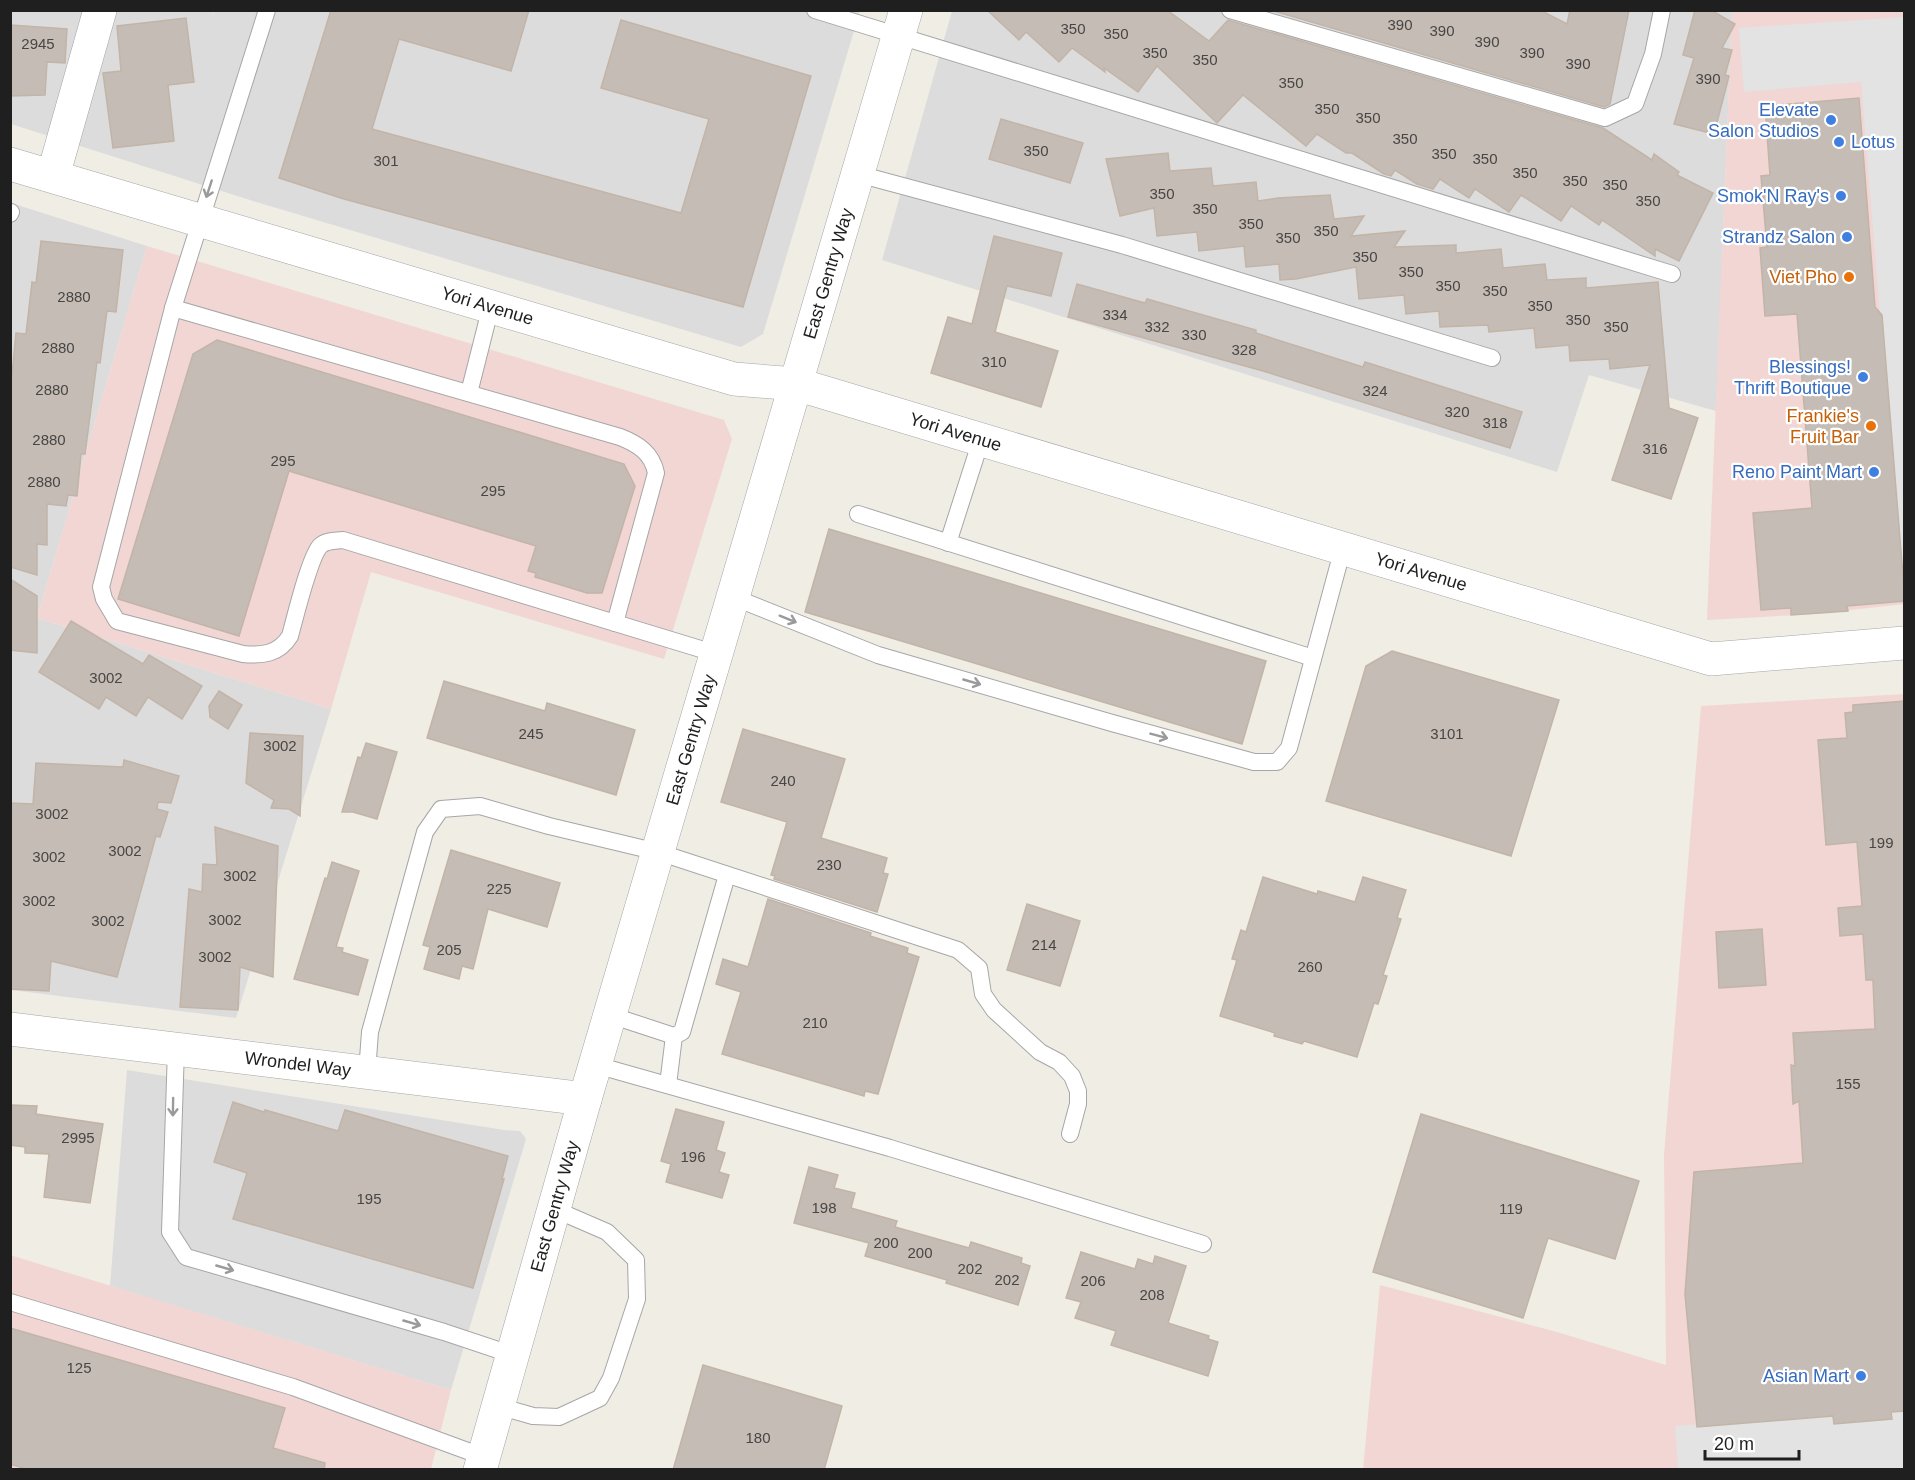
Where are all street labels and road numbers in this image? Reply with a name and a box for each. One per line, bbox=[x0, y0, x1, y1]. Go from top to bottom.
street label: East Gentry Way bbox=[800, 206, 857, 341]
street label: Yori Avenue bbox=[439, 283, 536, 329]
street label: Yori Avenue bbox=[907, 409, 1004, 455]
street label: Yori Avenue bbox=[1372, 549, 1469, 595]
street label: East Gentry Way bbox=[662, 672, 720, 808]
street label: Wrondel Way bbox=[244, 1048, 352, 1080]
street label: East Gentry Way bbox=[527, 1138, 583, 1274]

